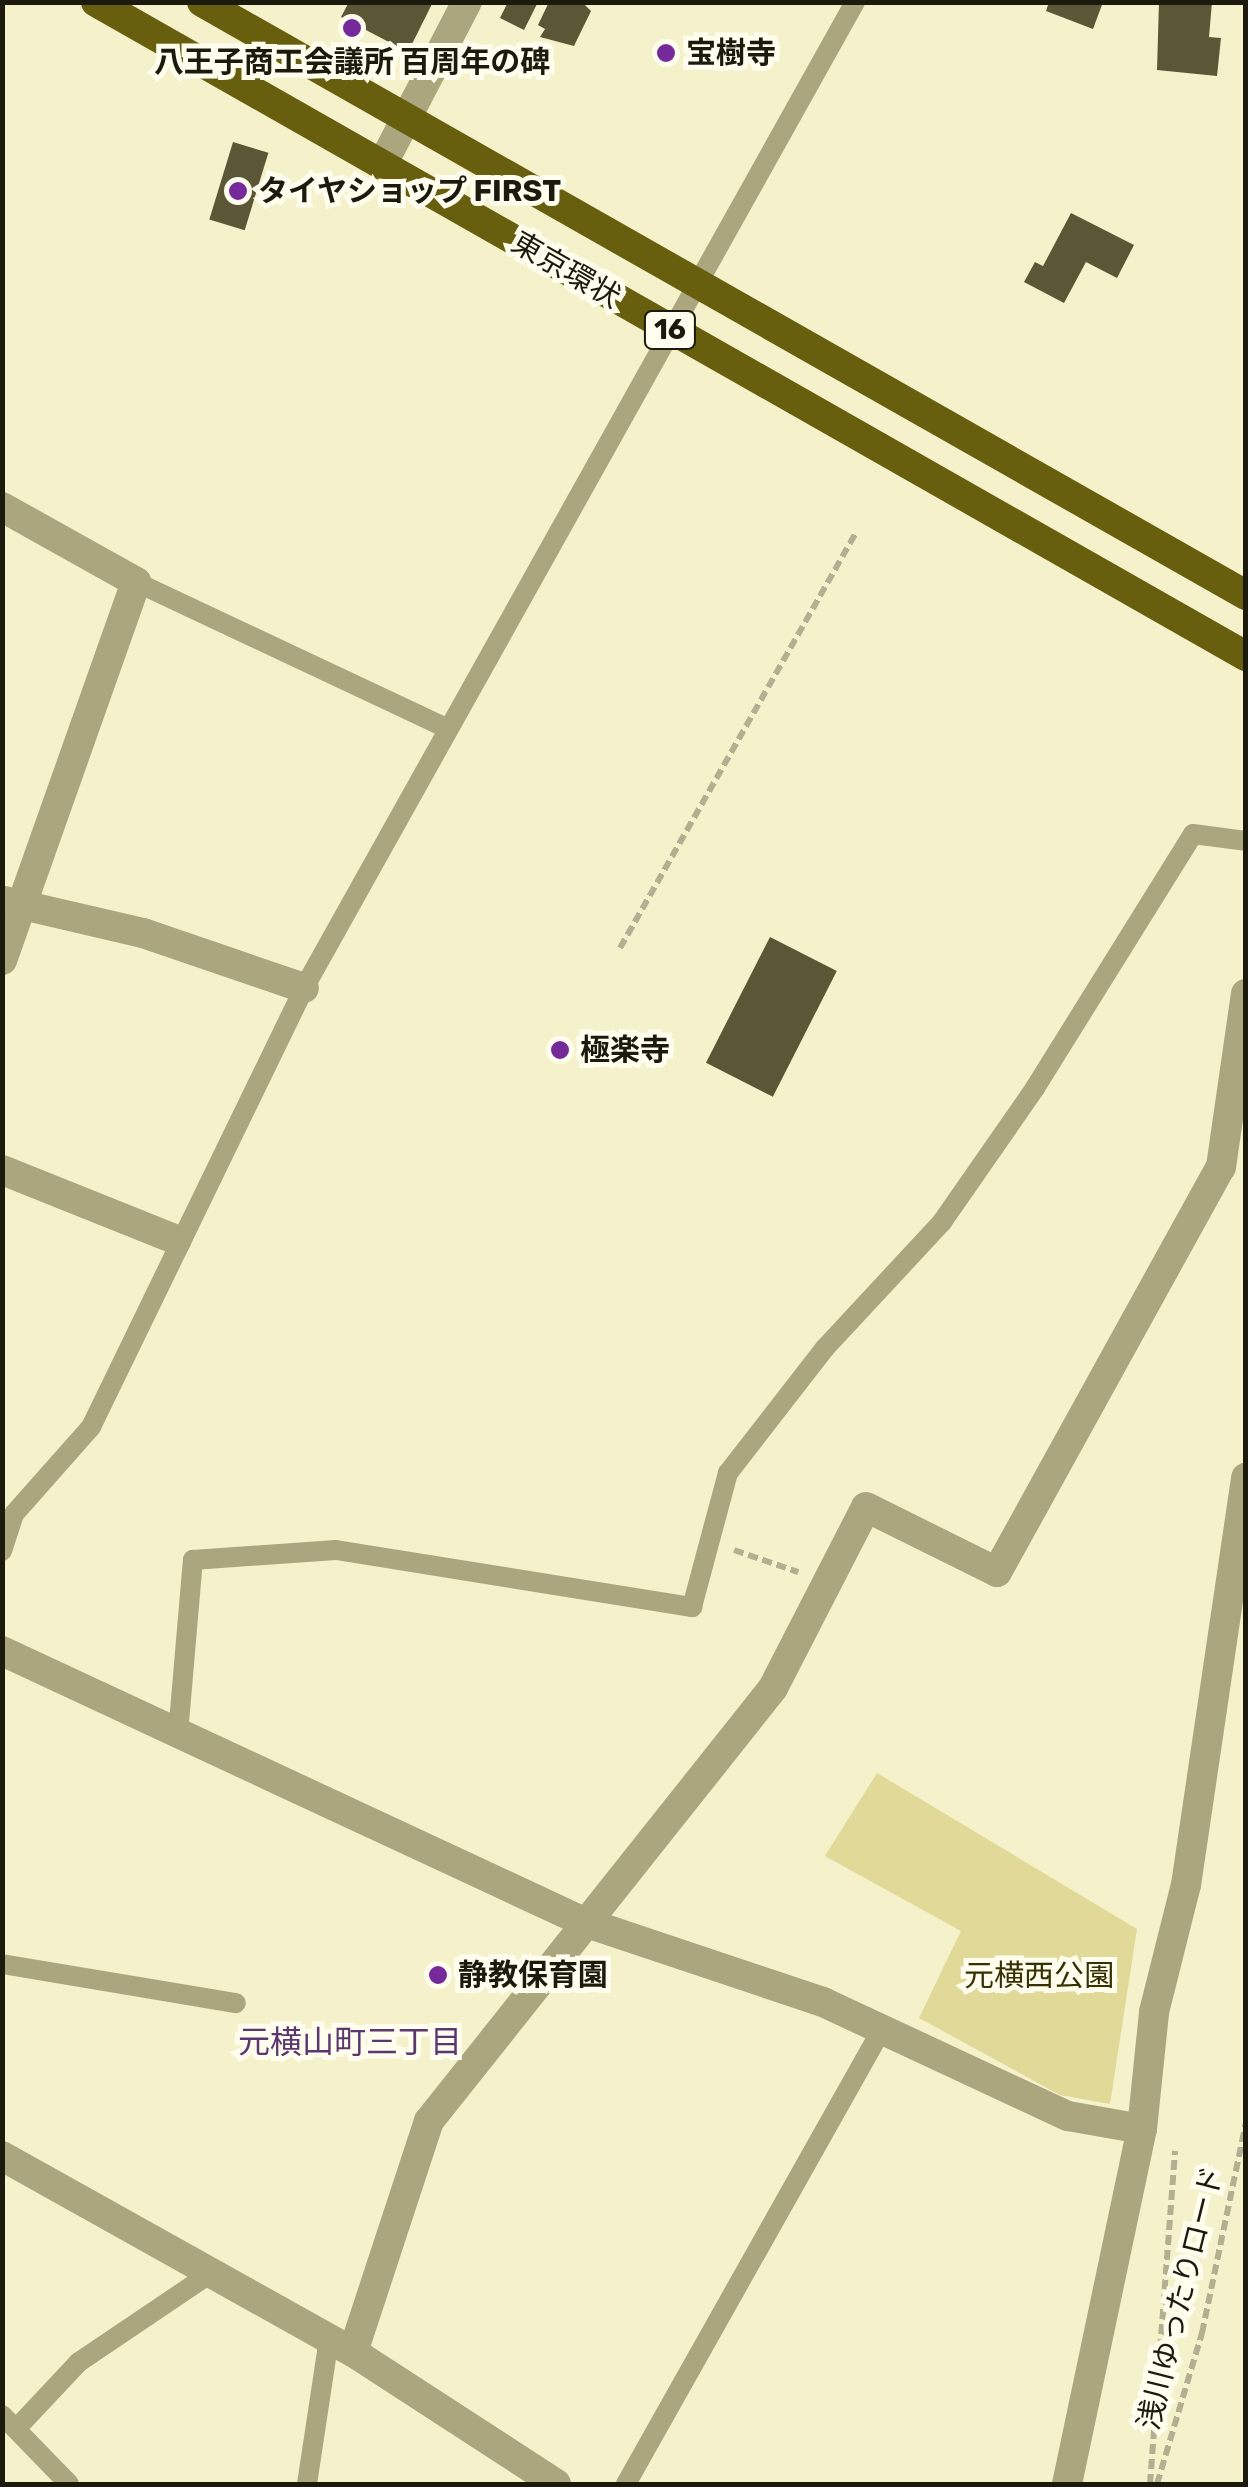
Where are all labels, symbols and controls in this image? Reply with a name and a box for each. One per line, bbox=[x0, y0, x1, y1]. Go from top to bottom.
marker: 八王子商工会議所 百周年の碑 bbox=[341, 17, 363, 39]
place label: 宝樹寺 bbox=[686, 35, 776, 71]
marker: 宝樹寺 bbox=[655, 42, 677, 64]
place label: 八王子商工会議所 百周年の碑 bbox=[154, 44, 550, 80]
place label: タイヤショップ FIRST bbox=[258, 173, 562, 209]
marker: タイヤショップ FIRST bbox=[227, 180, 249, 202]
street label: 東京環状 bbox=[505, 224, 627, 316]
road number: 16 bbox=[642, 307, 698, 353]
place label: 極楽寺 bbox=[580, 1032, 670, 1068]
marker: 極楽寺 bbox=[549, 1039, 571, 1061]
place label: 静教保育園 bbox=[458, 1957, 608, 1993]
park label: 元横西公園 bbox=[964, 1958, 1114, 1994]
marker: 静教保育園 bbox=[427, 1964, 449, 1986]
district label: 元横山町三丁目 bbox=[238, 2023, 462, 2061]
street label: 浅川ゆったりロード bbox=[1131, 2163, 1231, 2433]

